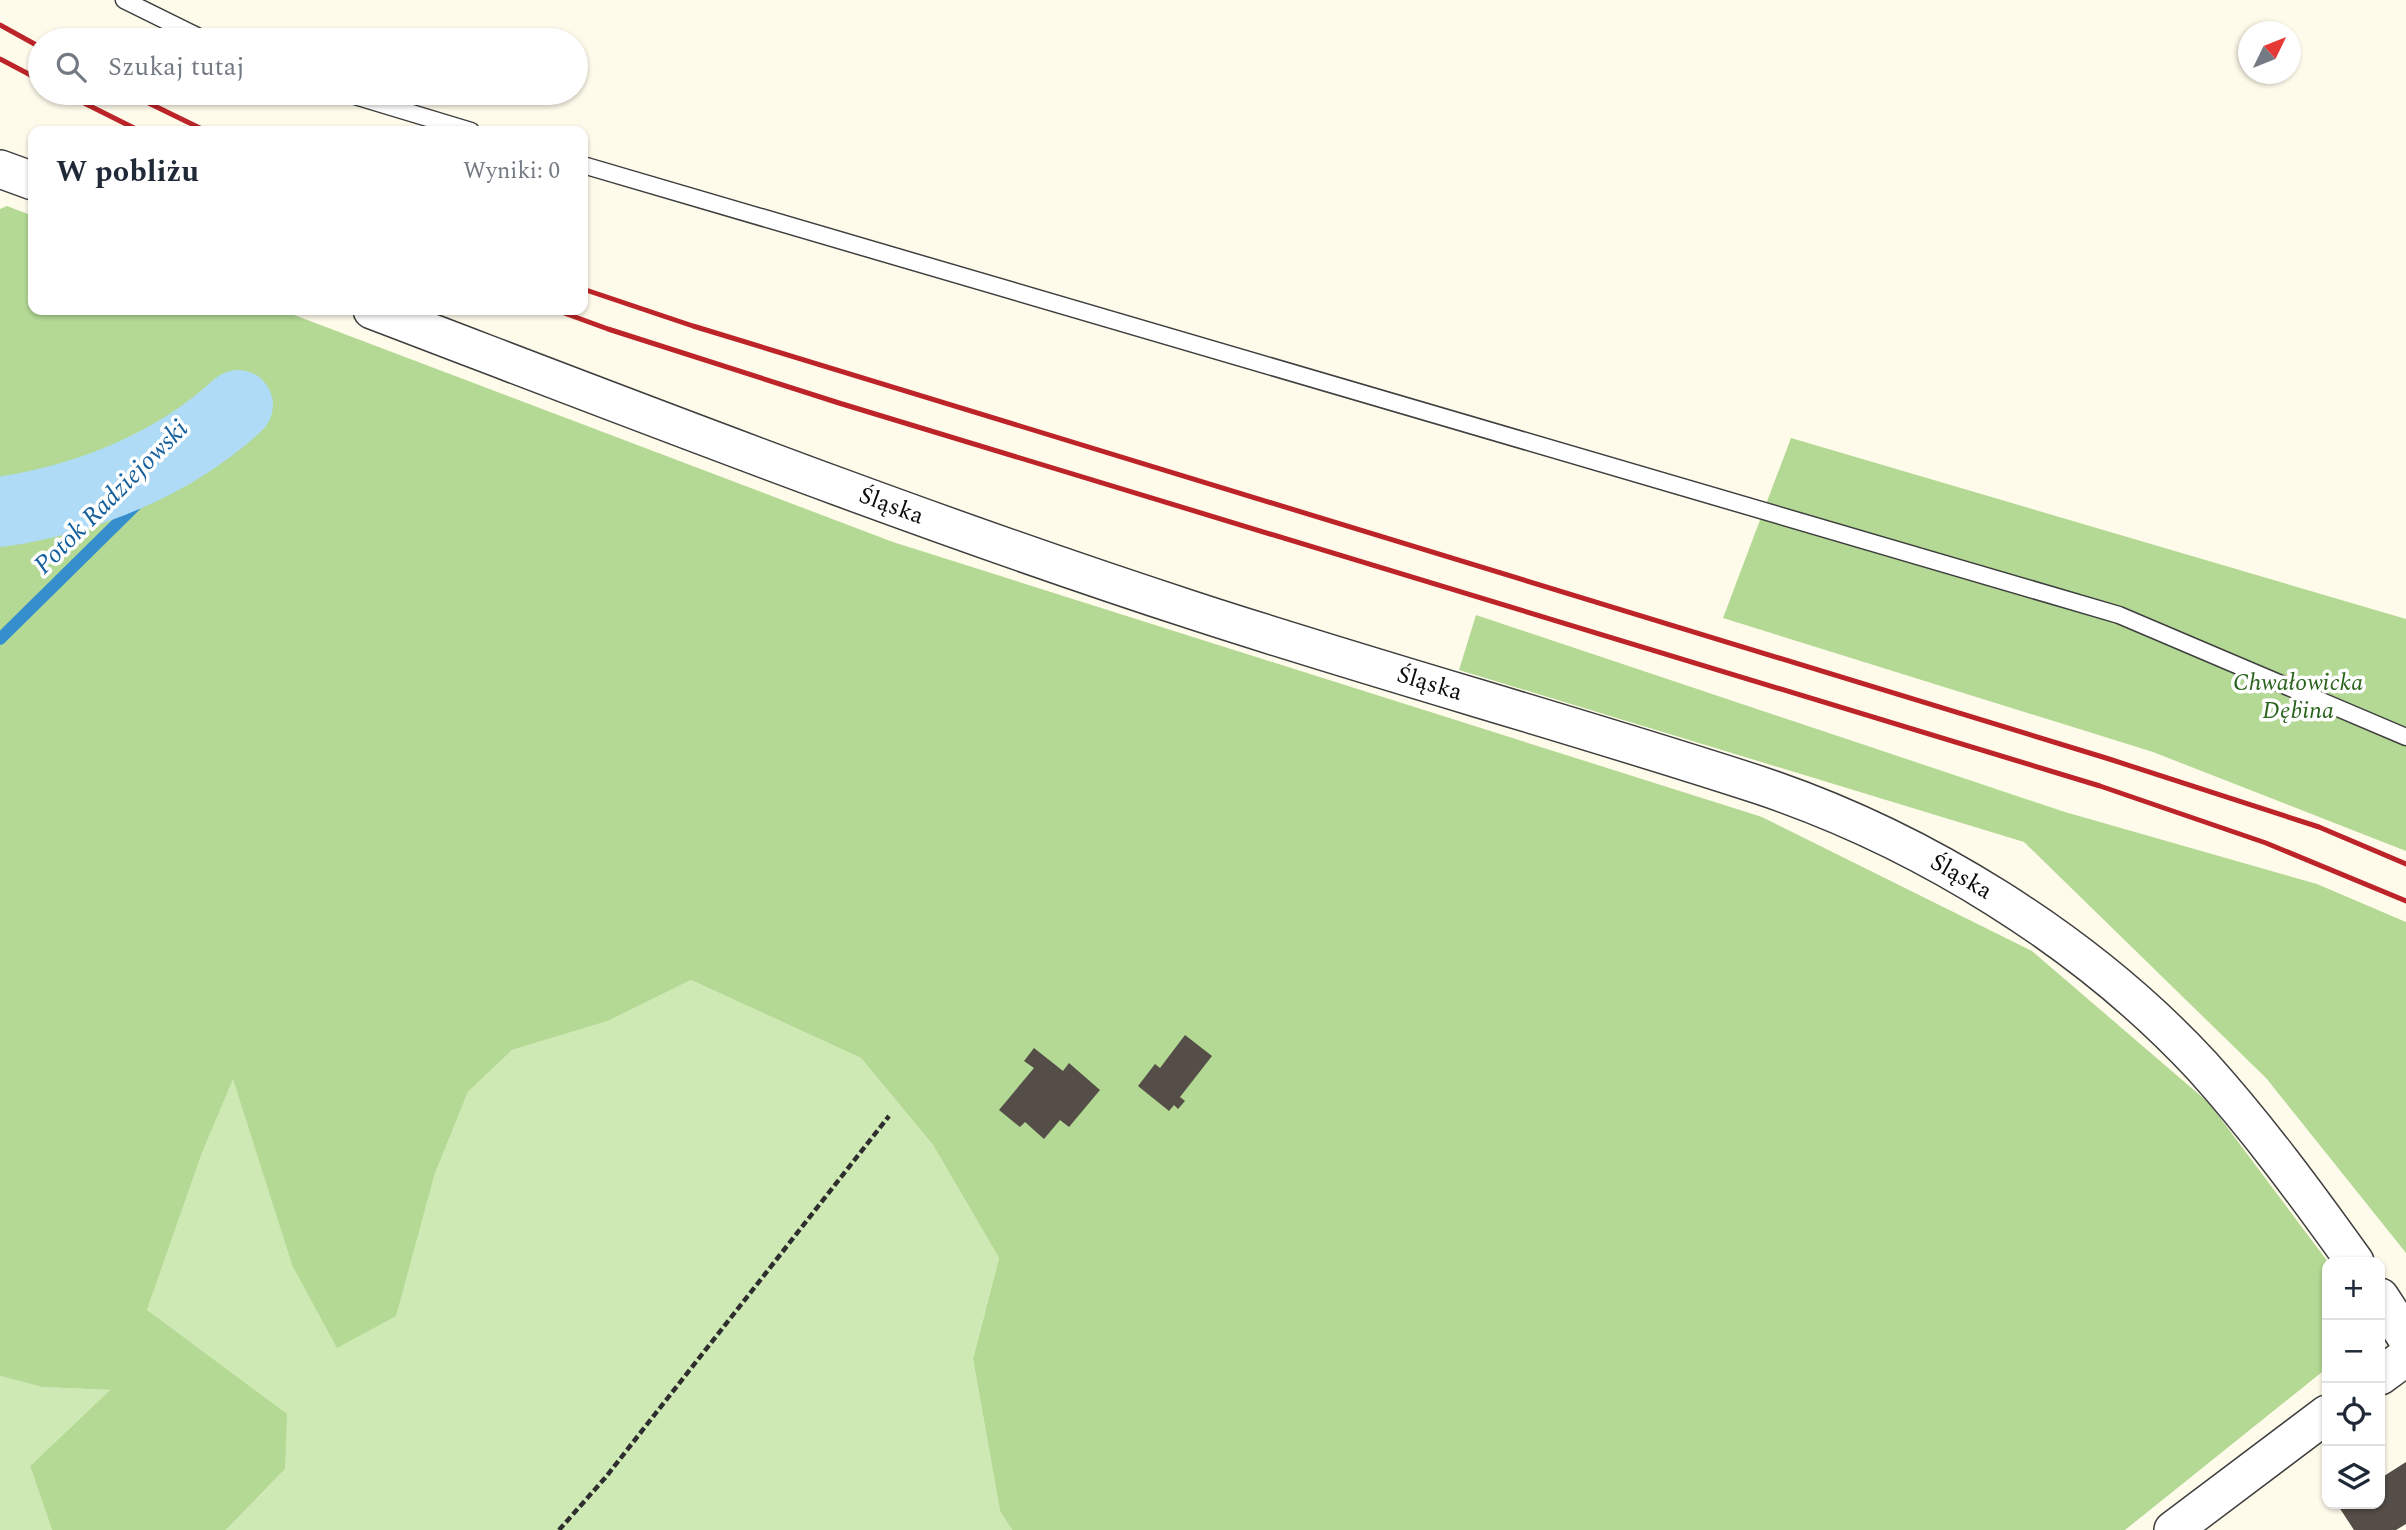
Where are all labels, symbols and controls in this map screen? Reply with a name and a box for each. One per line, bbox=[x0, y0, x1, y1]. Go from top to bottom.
north arrow bbox=[2238, 21, 2301, 84]
search box bbox=[28, 28, 588, 105]
text: Szukaj tutaj bbox=[108, 47, 245, 87]
icon: search bbox=[52, 48, 90, 86]
text: W pobliżu bbox=[56, 149, 199, 195]
text: Wyniki: 0 bbox=[463, 154, 560, 189]
water label: Potok Radziejowski bbox=[24, 410, 198, 584]
street label: Śląska bbox=[854, 478, 929, 534]
street label: Śląska bbox=[1392, 657, 1467, 711]
park label: Chwałowicka Dębina bbox=[2233, 665, 2363, 729]
street label: Śląska bbox=[1923, 845, 1999, 909]
map controls bbox=[2322, 1257, 2385, 1509]
button: + bbox=[2322, 1257, 2385, 1320]
button: − bbox=[2322, 1320, 2385, 1383]
button: locate bbox=[2322, 1383, 2385, 1446]
button: layers bbox=[2322, 1446, 2385, 1509]

